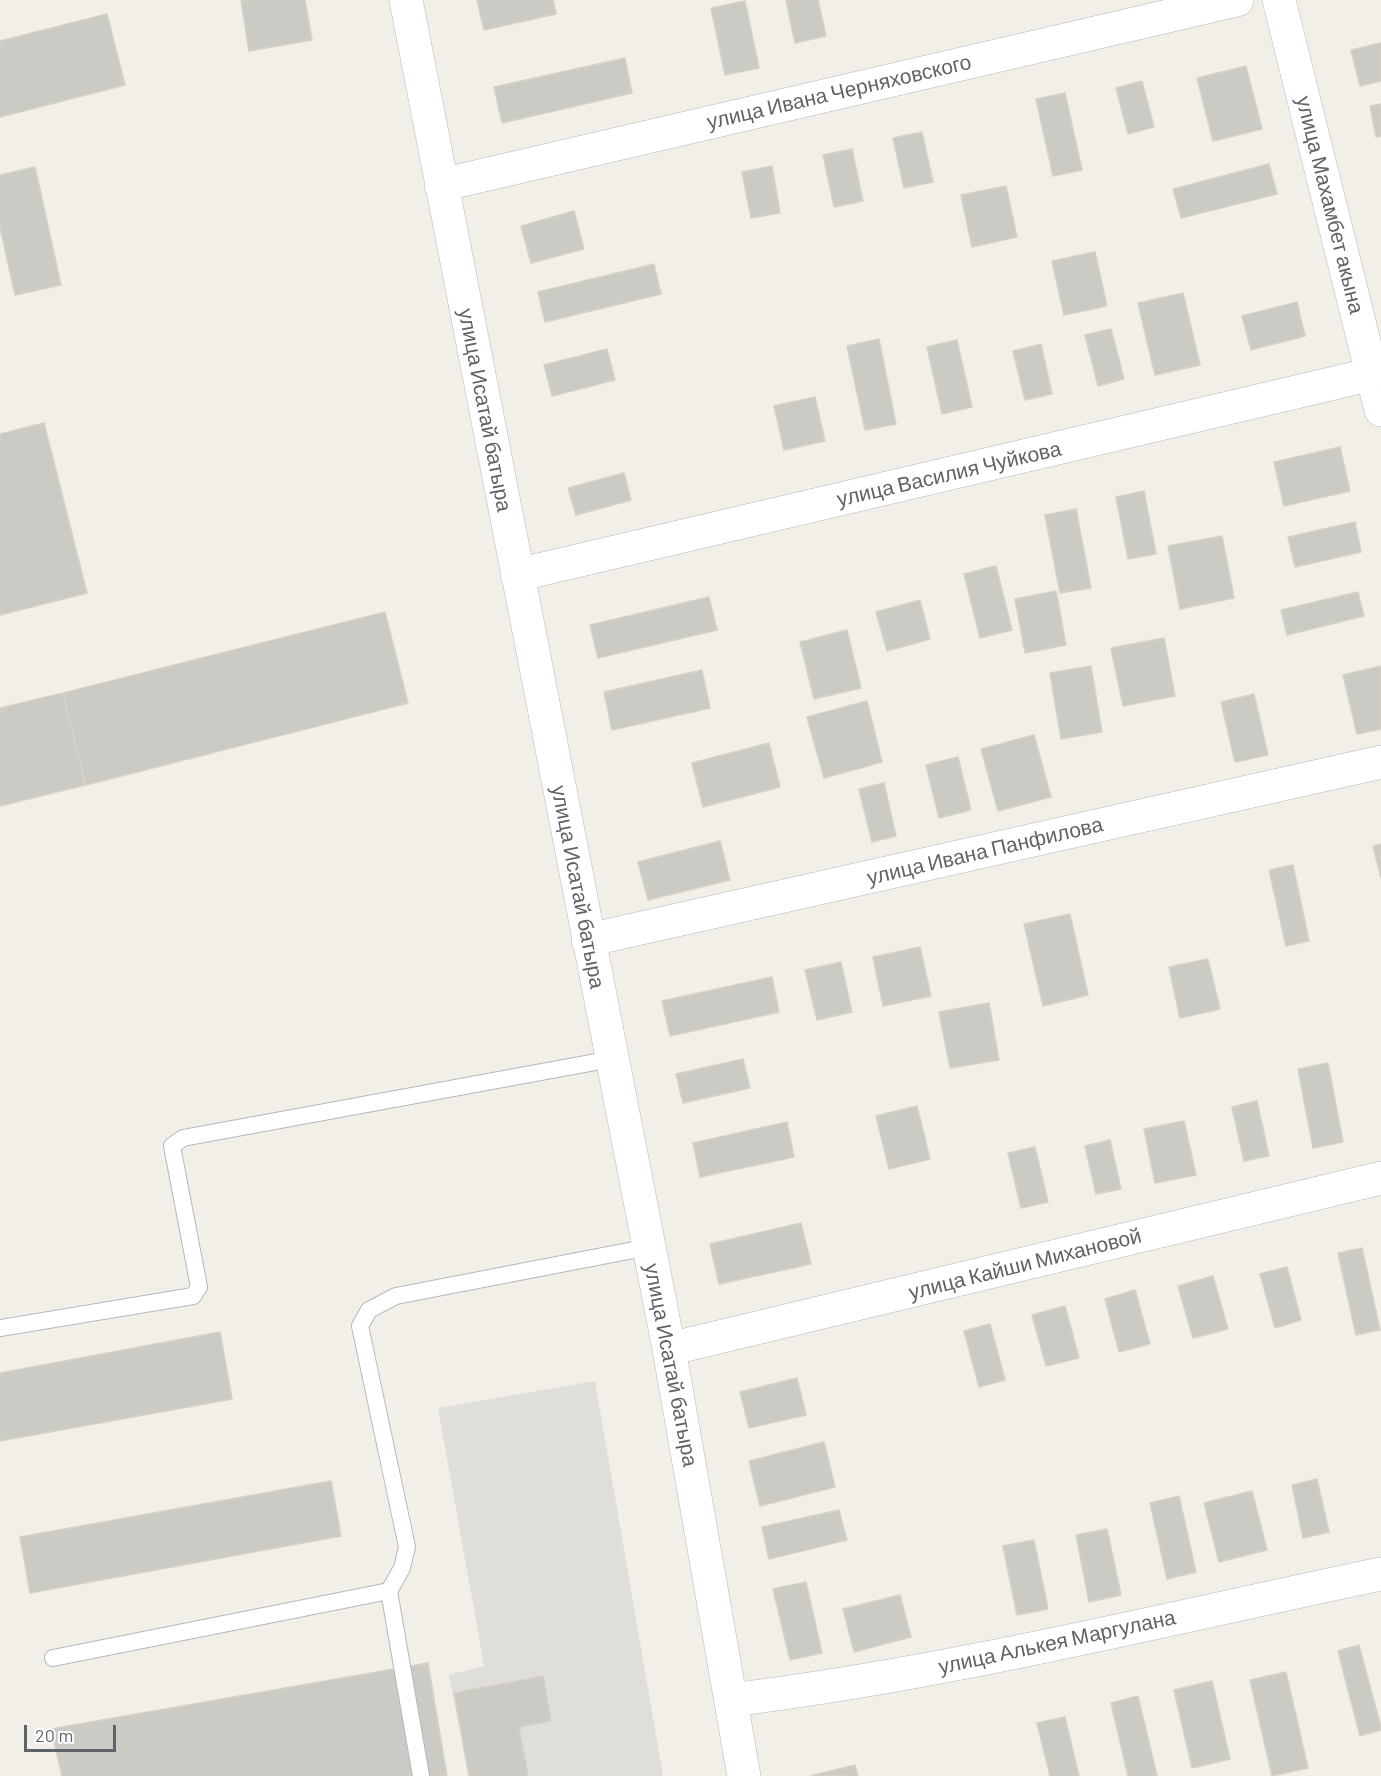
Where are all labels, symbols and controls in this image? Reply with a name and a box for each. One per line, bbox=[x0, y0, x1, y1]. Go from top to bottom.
street label: улица Ивана Черняховского bbox=[704, 49, 974, 135]
street label: улица Махамбет акына bbox=[1291, 94, 1369, 316]
street label: улица Исатай батыра bbox=[453, 306, 517, 514]
street label: улица Василия Чуйкова bbox=[834, 436, 1064, 512]
street label: улица Исатай батыра bbox=[546, 783, 610, 991]
street label: улица Ивана Панфилова bbox=[865, 812, 1105, 890]
street label: улица Кайши Михановой bbox=[906, 1223, 1144, 1305]
street label: улица Исатай батыра bbox=[639, 1261, 703, 1469]
street label: улица Алькея Маргулана bbox=[936, 1605, 1178, 1679]
scale bar bbox=[27, 1713, 118, 1751]
text: 20 m bbox=[35, 1724, 73, 1746]

